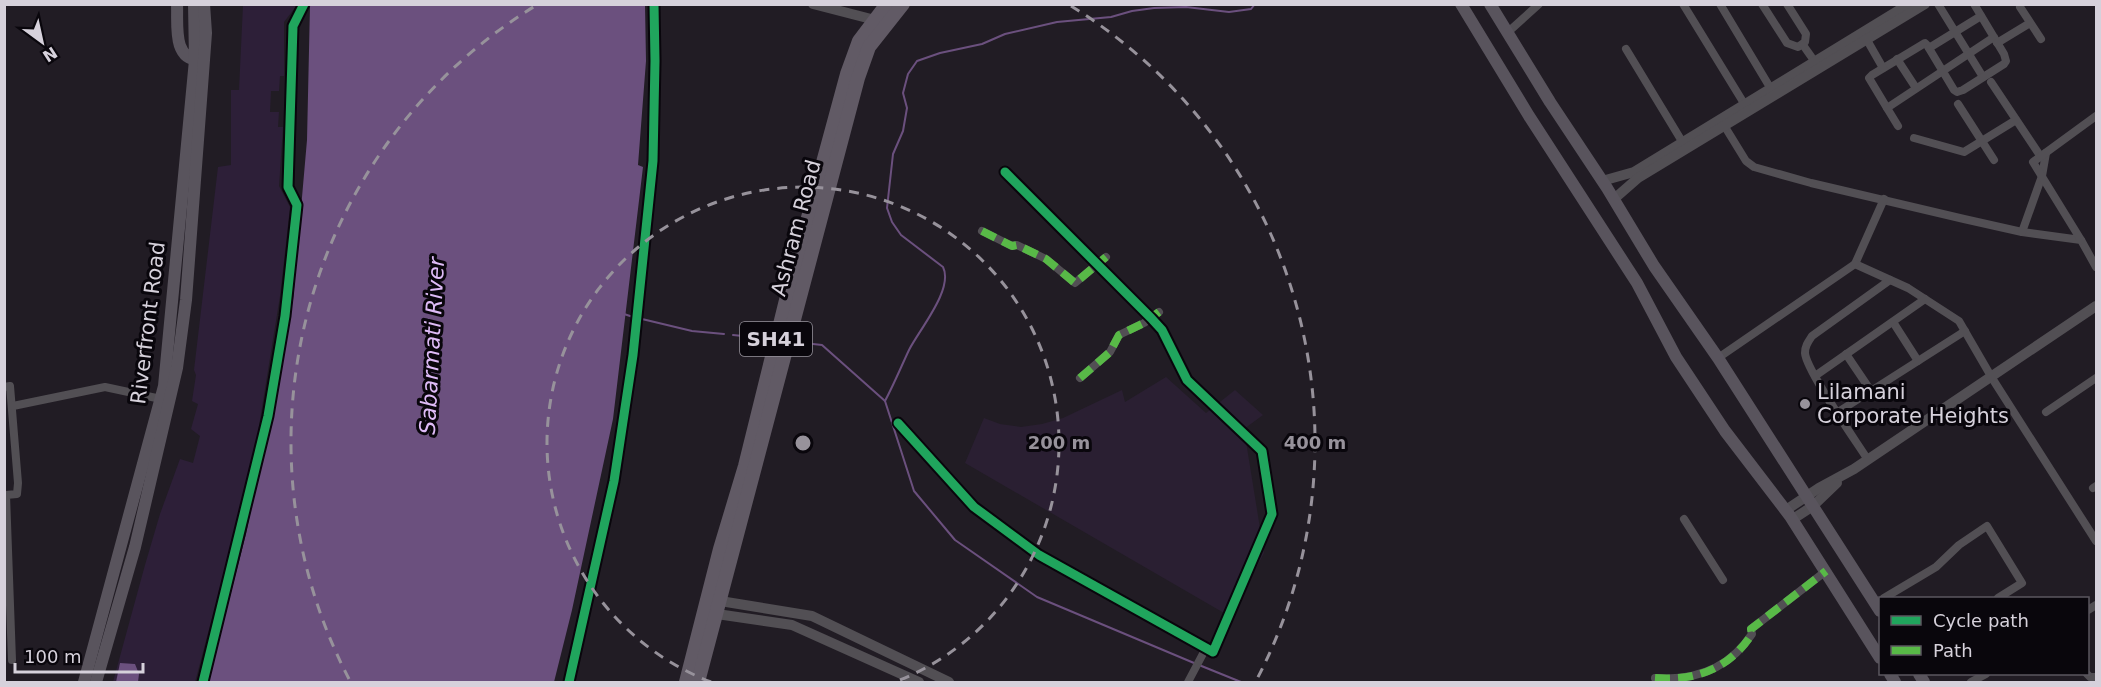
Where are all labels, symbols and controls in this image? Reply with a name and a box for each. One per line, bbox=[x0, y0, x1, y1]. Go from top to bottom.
north arrow bbox=[12, 12, 72, 72]
text: N bbox=[39, 43, 61, 66]
street label: Ashram Road bbox=[766, 157, 826, 299]
street label: Riverfront Road bbox=[126, 240, 170, 406]
water label: Sabarmati River bbox=[415, 255, 449, 435]
road number: SH41 bbox=[740, 322, 812, 356]
place label: Lilamani Corporate Heights bbox=[1817, 380, 2009, 428]
marker: Lilamani Corporate Heights bbox=[1798, 397, 1812, 411]
text: 200 m bbox=[1028, 432, 1090, 453]
text: 400 m bbox=[1284, 432, 1346, 453]
centre of rings bbox=[793, 433, 813, 453]
legend bbox=[1879, 597, 2089, 675]
text: Cycle path bbox=[1933, 610, 2029, 631]
scale bar bbox=[15, 636, 142, 674]
text: Path bbox=[1933, 640, 1973, 661]
text: 100 m bbox=[24, 646, 82, 667]

